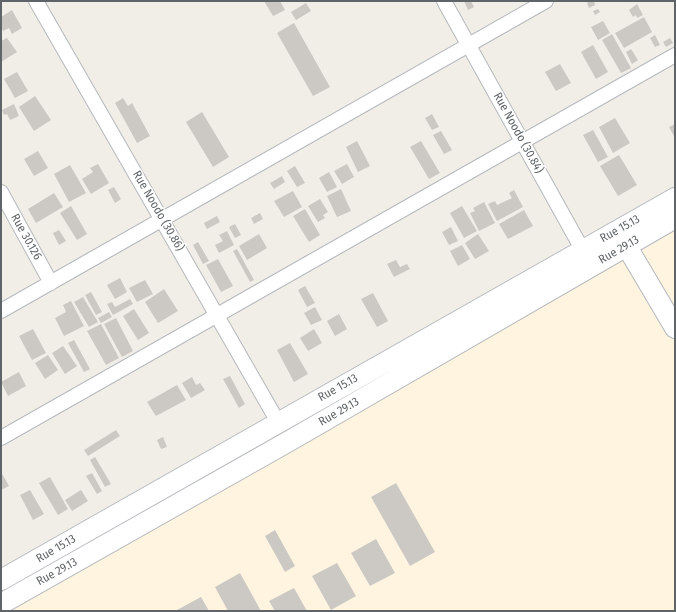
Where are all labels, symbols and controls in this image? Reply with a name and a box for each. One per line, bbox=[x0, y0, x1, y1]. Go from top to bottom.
street label: Rue Noodo (30.84) bbox=[490, 90, 546, 176]
street label: Rue Noodo (30.86) bbox=[129, 168, 187, 254]
street label: Rue 30.126 bbox=[7, 211, 45, 263]
street label: Rue 15.13 bbox=[598, 212, 642, 246]
street label: Rue 29.13 bbox=[596, 233, 642, 267]
street label: Rue 15.13 bbox=[316, 371, 360, 405]
street label: Rue 29.13 bbox=[316, 395, 362, 429]
street label: Rue 15.13 bbox=[34, 532, 78, 566]
street label: Rue 29.13 bbox=[34, 555, 80, 589]

